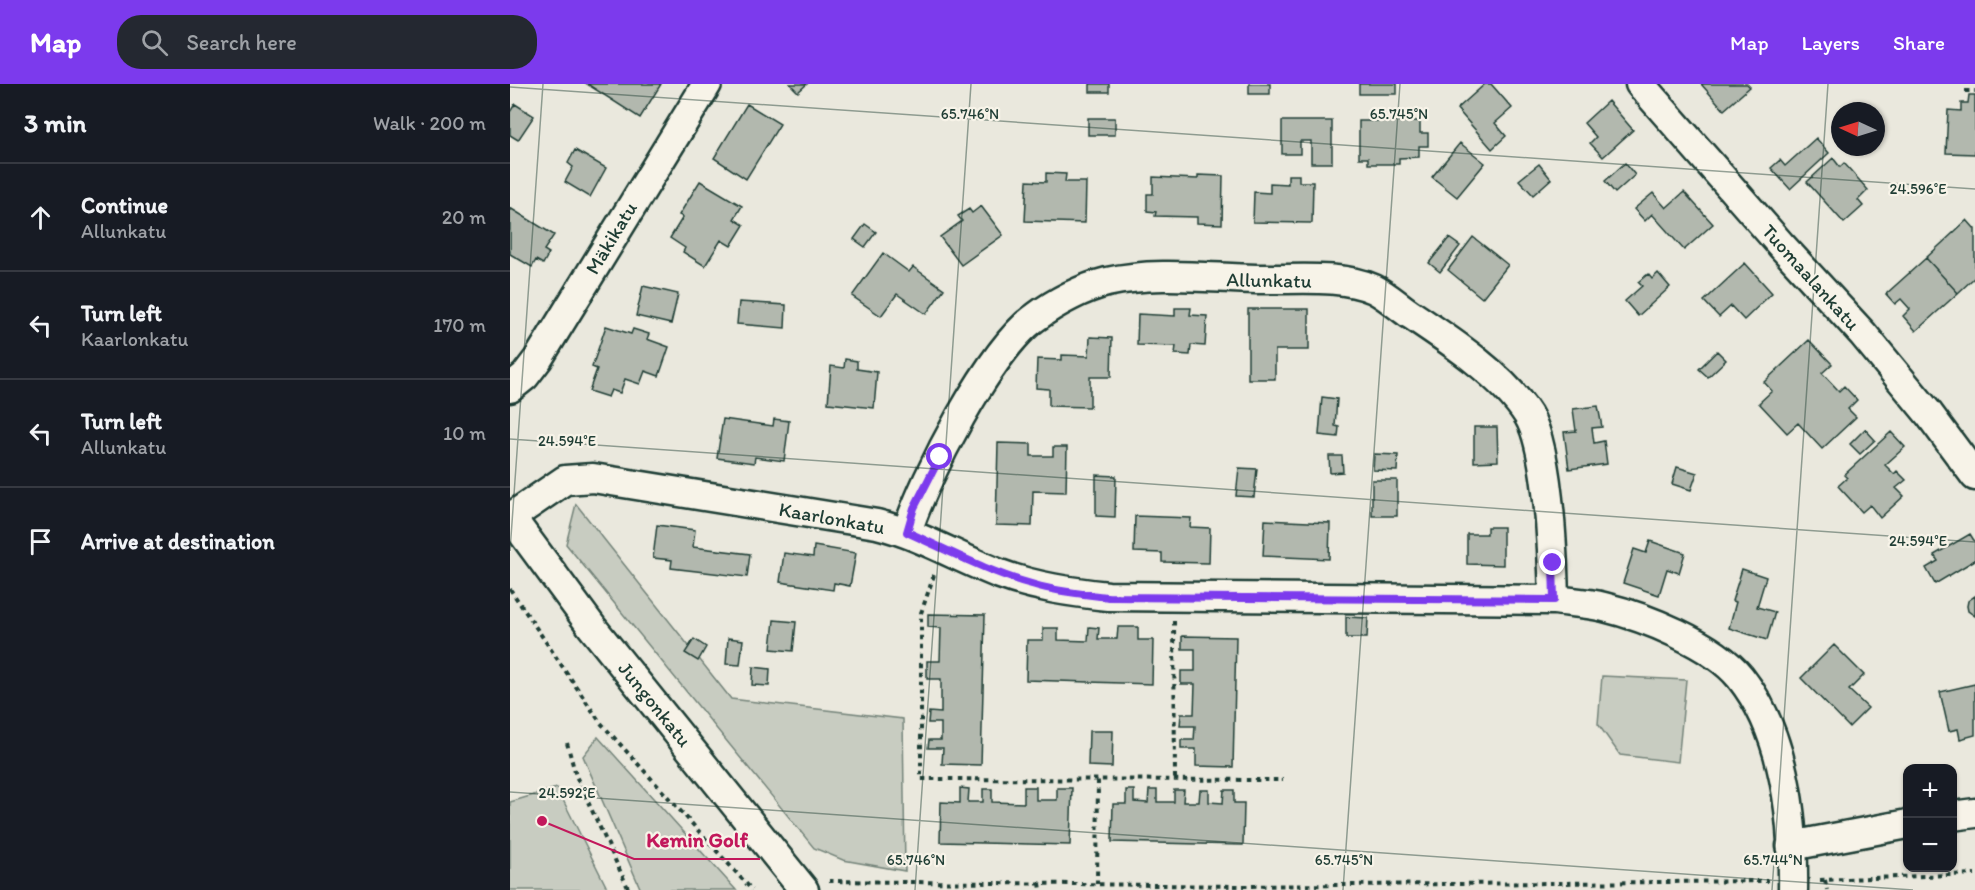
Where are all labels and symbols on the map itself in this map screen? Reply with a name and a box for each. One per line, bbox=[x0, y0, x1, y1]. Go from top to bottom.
north arrow bbox=[1831, 102, 1885, 156]
text: 65.746°N bbox=[941, 105, 999, 123]
text: 65.745°N bbox=[1370, 105, 1428, 123]
text: 24.596°E bbox=[1890, 180, 1946, 198]
street label: Mäkikatu bbox=[580, 197, 642, 279]
street label: Tuomaalankatu bbox=[1757, 219, 1865, 335]
street label: Allunkatu bbox=[1226, 267, 1312, 293]
text: 24.594°E bbox=[538, 432, 596, 450]
route start bbox=[926, 443, 952, 469]
street label: Kaarlonkatu bbox=[777, 497, 887, 539]
text: 24.594°E bbox=[1889, 532, 1947, 550]
route end bbox=[1539, 549, 1565, 575]
street label: Jungonkatu bbox=[613, 656, 697, 752]
text: 24.592°E bbox=[539, 784, 595, 802]
callout: Kemin Golf bbox=[634, 820, 760, 859]
text: Kemin Golf bbox=[646, 827, 749, 852]
text: 65.746°N bbox=[887, 851, 945, 869]
text: 65.745°N bbox=[1315, 851, 1373, 869]
text: 65.744°N bbox=[1743, 851, 1803, 869]

